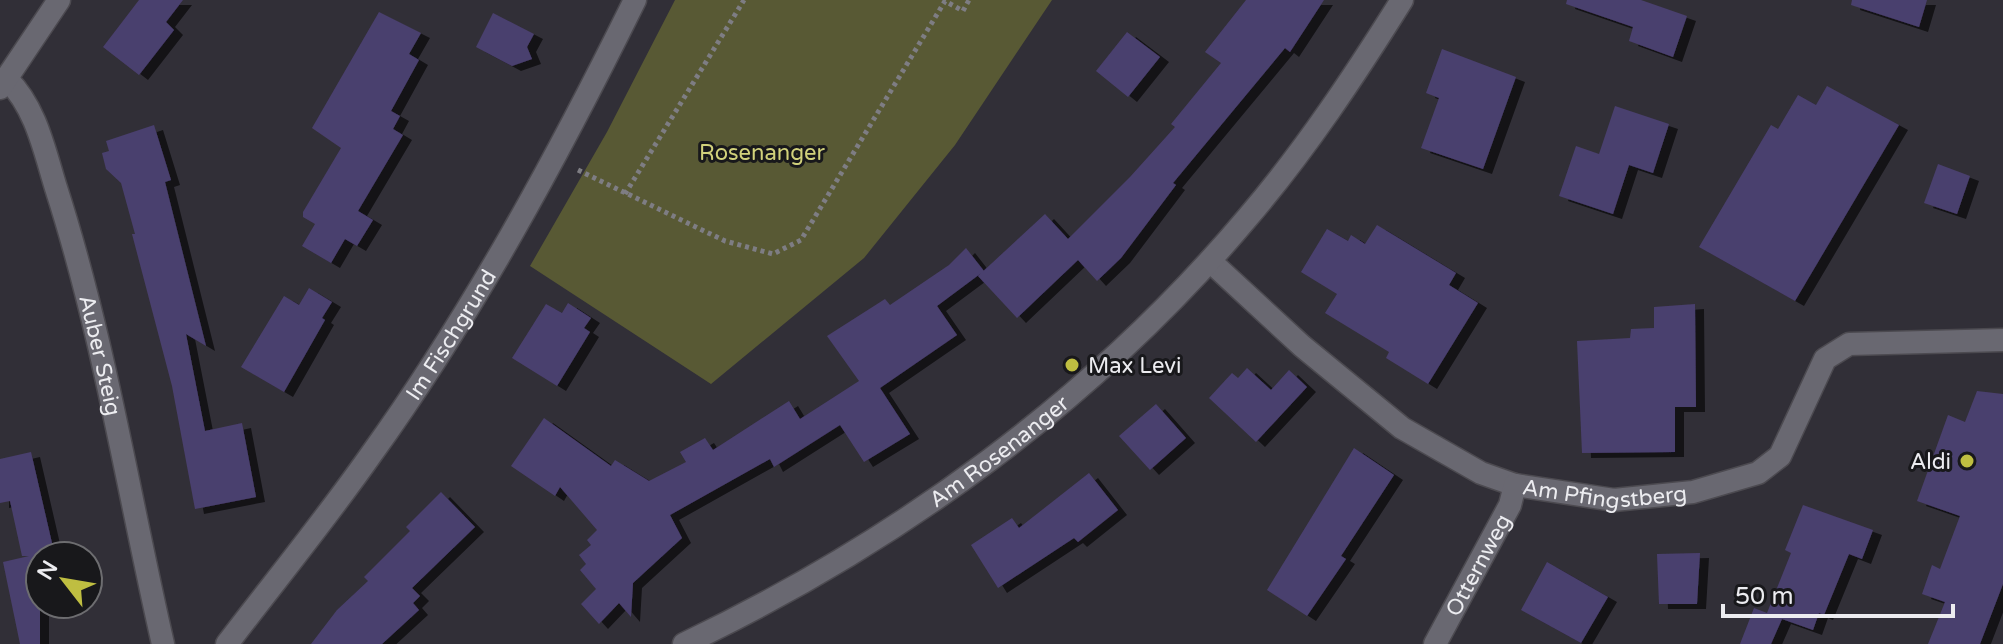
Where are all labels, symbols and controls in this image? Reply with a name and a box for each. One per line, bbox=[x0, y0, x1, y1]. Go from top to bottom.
park label: Rosenanger bbox=[699, 140, 826, 166]
street label: Im Fischgrund bbox=[401, 265, 502, 405]
street label: Auber Steig bbox=[73, 292, 126, 418]
place label: Max Levi bbox=[1088, 353, 1181, 379]
marker: Max Levi bbox=[1063, 356, 1081, 374]
street label: Am Rosenanger bbox=[925, 390, 1075, 513]
place label: Aldi bbox=[1910, 449, 1951, 475]
marker: Aldi bbox=[1958, 452, 1976, 470]
street label: Am Pfingstberg bbox=[1520, 474, 1688, 515]
street label: Otternweg bbox=[1441, 510, 1517, 621]
north arrow bbox=[24, 540, 104, 620]
text: N bbox=[32, 556, 63, 584]
scale bar bbox=[1723, 568, 1953, 618]
text: 50 m bbox=[1735, 582, 1793, 611]

